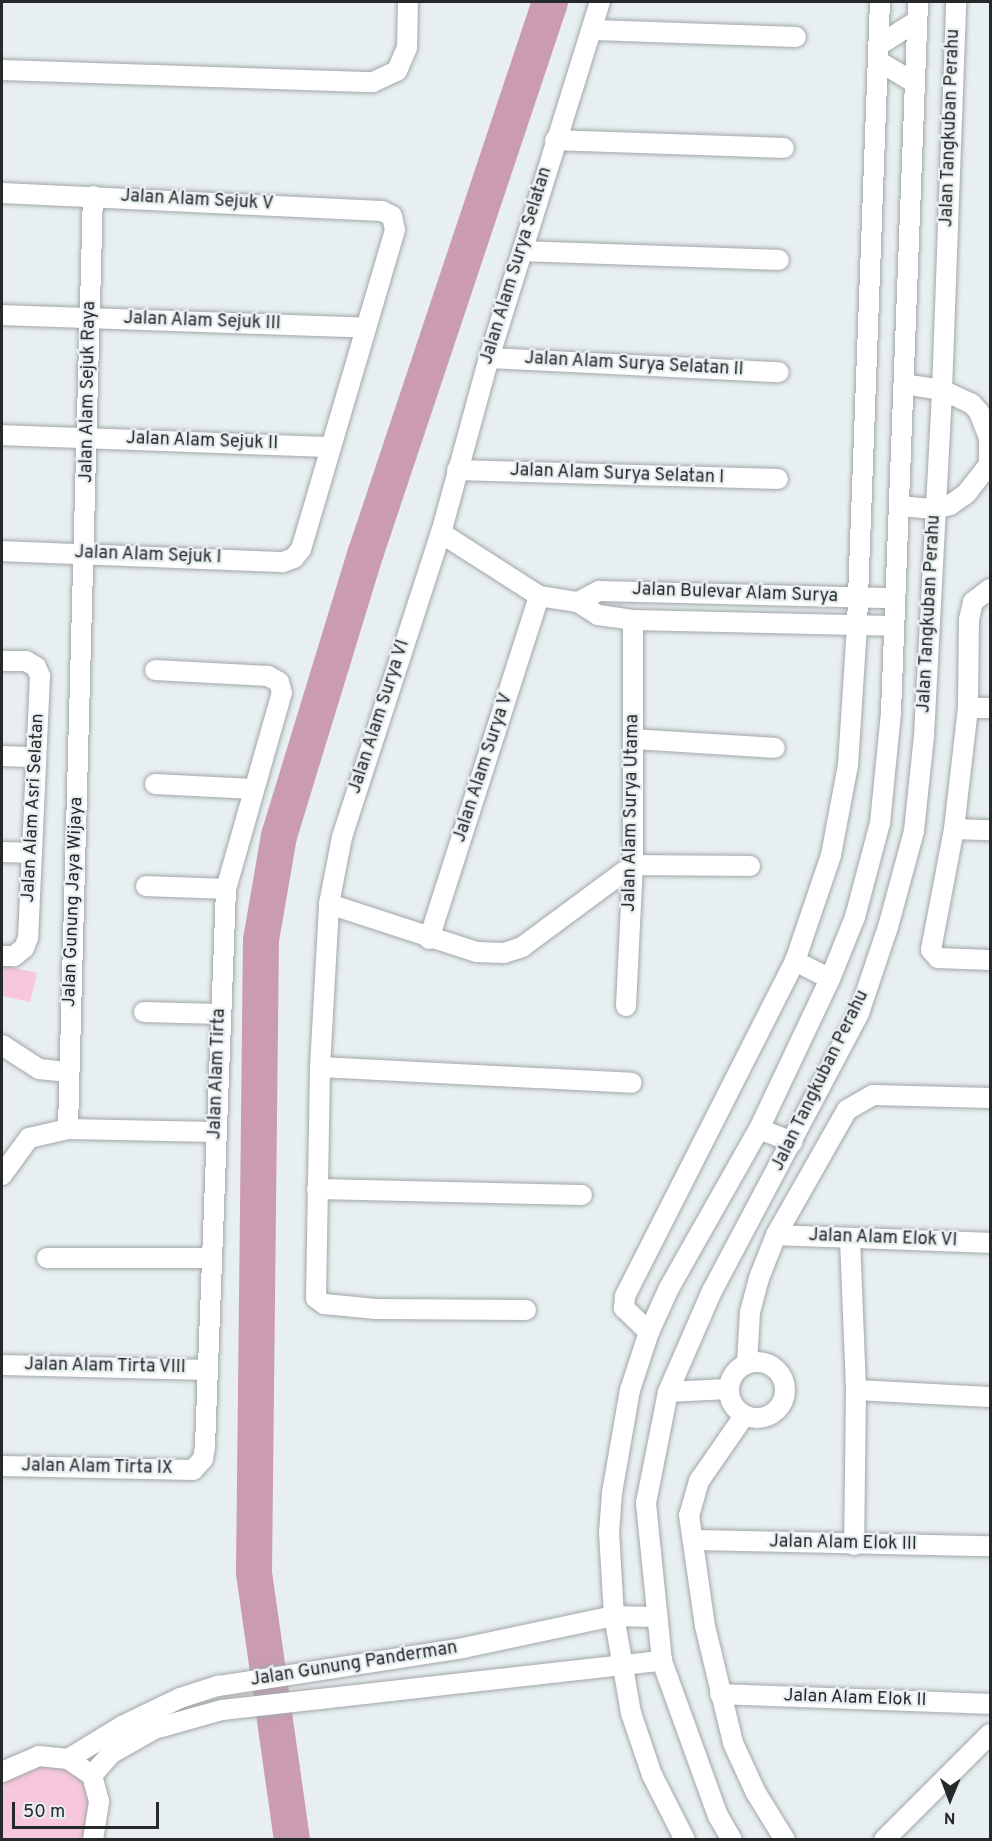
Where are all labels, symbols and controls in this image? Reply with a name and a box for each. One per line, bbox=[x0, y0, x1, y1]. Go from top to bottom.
street label: Jalan Tangkuban Perahu bbox=[937, 28, 965, 228]
street label: Jalan Alam Surya Selatan bbox=[477, 164, 557, 368]
street label: Jalan Alam Sejuk V bbox=[119, 186, 275, 216]
street label: Jalan Alam Sejuk Raya bbox=[77, 300, 101, 484]
street label: Jalan Alam Sejuk III bbox=[123, 308, 281, 336]
street label: Jalan Alam Surya Selatan II bbox=[524, 348, 744, 382]
street label: Jalan Alam Sejuk II bbox=[125, 429, 279, 455]
street label: Jalan Alam Surya Selatan I bbox=[509, 460, 725, 490]
street label: Jalan Tangkuban Perahu bbox=[914, 514, 946, 714]
street label: Jalan Alam Sejuk I bbox=[74, 543, 222, 569]
street label: Jalan Bulevar Alam Surya bbox=[631, 580, 839, 608]
street label: Jalan Alam Surya VI bbox=[345, 637, 415, 797]
street label: Jalan Alam Surya V bbox=[449, 690, 519, 846]
street label: Jalan Alam Asri Selatan bbox=[18, 712, 50, 904]
street label: Jalan Alam Surya Utama bbox=[619, 713, 645, 913]
street label: Jalan Gunung Jaya Wijaya bbox=[60, 796, 88, 1008]
street label: Jalan Tangkuban Perahu bbox=[768, 987, 874, 1175]
street label: Jalan Alam Tirta bbox=[205, 1007, 231, 1141]
street label: Jalan Alam Elok VI bbox=[808, 1226, 958, 1252]
street label: Jalan Alam Tirta VIII bbox=[23, 1355, 187, 1379]
street label: Jalan Alam Tirta IX bbox=[20, 1456, 174, 1480]
street label: Jalan Alam Elok III bbox=[768, 1532, 918, 1556]
street label: Jalan Gunung Panderman bbox=[249, 1638, 459, 1692]
street label: Jalan Alam Elok II bbox=[783, 1686, 927, 1712]
north arrow bbox=[920, 1769, 980, 1829]
scale bar bbox=[15, 1790, 162, 1828]
text: 50 m bbox=[23, 1801, 65, 1824]
text: N bbox=[944, 1807, 956, 1827]

